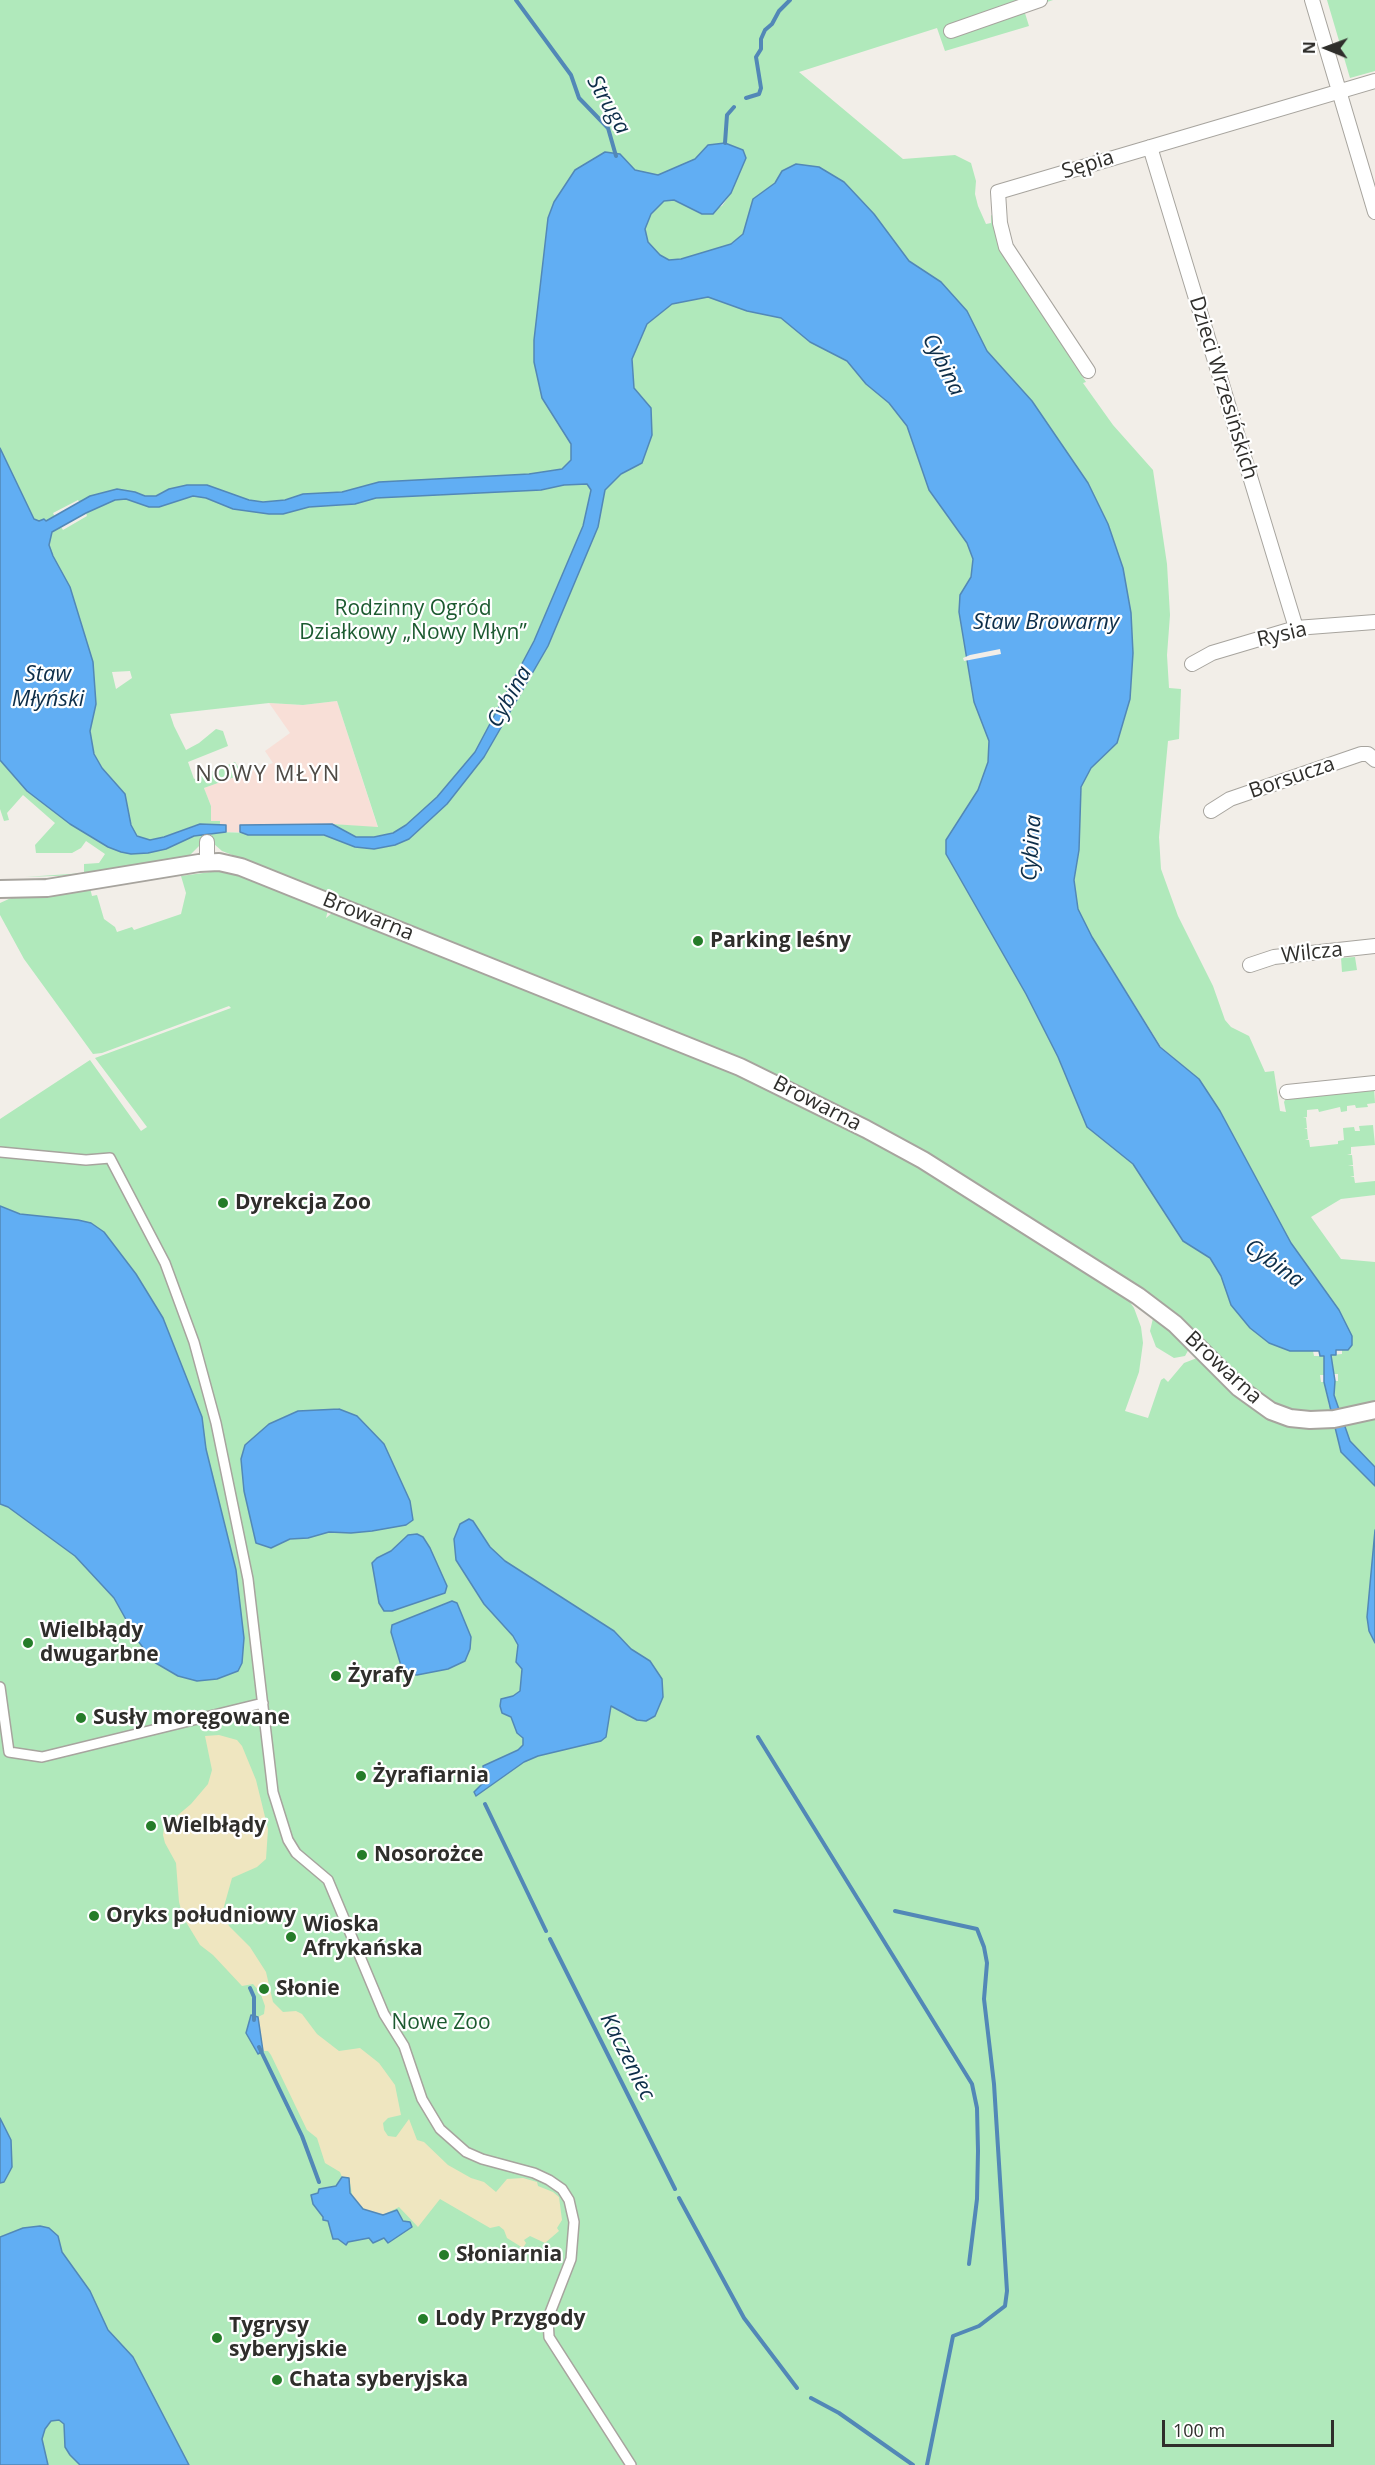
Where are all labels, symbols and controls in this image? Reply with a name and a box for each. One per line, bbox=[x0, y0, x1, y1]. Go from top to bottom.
north arrow bbox=[1297, 18, 1357, 78]
text: N bbox=[1298, 41, 1320, 54]
water label: Struga bbox=[581, 71, 635, 139]
street label: Sępia bbox=[1059, 145, 1117, 185]
street label: Dzieci Wrzesińskich bbox=[1183, 293, 1263, 483]
water label: Cybina bbox=[916, 329, 970, 401]
park label: Rodzinny Ogród Działkowy „Nowy Młyn” bbox=[299, 596, 527, 646]
water label: Staw Browarny bbox=[973, 610, 1119, 636]
street label: Rysia bbox=[1255, 617, 1309, 653]
water label: Staw Młyński bbox=[12, 662, 84, 714]
water label: Cybina bbox=[482, 662, 538, 732]
street label: Borsucza bbox=[1246, 752, 1338, 804]
district label: NOWY MŁYN bbox=[195, 762, 341, 788]
water label: Cybina bbox=[1017, 814, 1047, 882]
street label: Browarna bbox=[319, 887, 417, 947]
place label: Parking leśny bbox=[710, 928, 851, 954]
marker: Parking leśny bbox=[691, 934, 705, 948]
street label: Wilcza bbox=[1280, 937, 1344, 969]
street label: Browarna bbox=[769, 1071, 865, 1137]
place label: Dyrekcja Zoo bbox=[235, 1190, 371, 1216]
marker: Dyrekcja Zoo bbox=[216, 1196, 230, 1210]
water label: Cybina bbox=[1239, 1234, 1309, 1294]
street label: Browarna bbox=[1179, 1326, 1267, 1410]
place label: Wielbłądy dwugarbne bbox=[40, 1618, 159, 1668]
marker: Wielbłądy dwugarbne bbox=[21, 1636, 35, 1650]
place label: Żyrafy bbox=[348, 1663, 414, 1689]
marker: Żyrafy bbox=[329, 1669, 343, 1683]
place label: Susły moręgowane bbox=[93, 1705, 290, 1731]
marker: Susły moręgowane bbox=[74, 1711, 88, 1725]
place label: Żyrafiarnia bbox=[373, 1763, 489, 1789]
marker: Żyrafiarnia bbox=[354, 1769, 368, 1783]
place label: Wielbłądy bbox=[163, 1813, 266, 1839]
marker: Wielbłądy bbox=[144, 1819, 158, 1833]
place label: Nosorożce bbox=[374, 1842, 484, 1868]
marker: Nosorożce bbox=[355, 1848, 369, 1862]
place label: Oryks południowy bbox=[106, 1903, 296, 1929]
marker: Oryks południowy bbox=[87, 1909, 101, 1923]
place label: Wioska Afrykańska bbox=[303, 1912, 423, 1962]
marker: Wioska Afrykańska bbox=[284, 1930, 298, 1944]
place label: Słonie bbox=[276, 1976, 340, 2002]
marker: Słonie bbox=[257, 1982, 271, 1996]
water label: Kaczeniec bbox=[594, 2009, 660, 2105]
park label: Nowe Zoo bbox=[391, 2010, 491, 2036]
place label: Słoniarnia bbox=[456, 2242, 562, 2268]
marker: Słoniarnia bbox=[437, 2248, 451, 2262]
place label: Lody Przygody bbox=[435, 2306, 586, 2332]
marker: Lody Przygody bbox=[416, 2312, 430, 2326]
place label: Tygrysy syberyjskie bbox=[229, 2313, 347, 2363]
marker: Tygrysy syberyjskie bbox=[210, 2331, 224, 2345]
place label: Chata syberyjska bbox=[289, 2367, 468, 2393]
marker: Chata syberyjska bbox=[270, 2373, 284, 2387]
scale bar bbox=[1165, 2408, 1338, 2446]
text: 100 m bbox=[1173, 2418, 1225, 2442]

